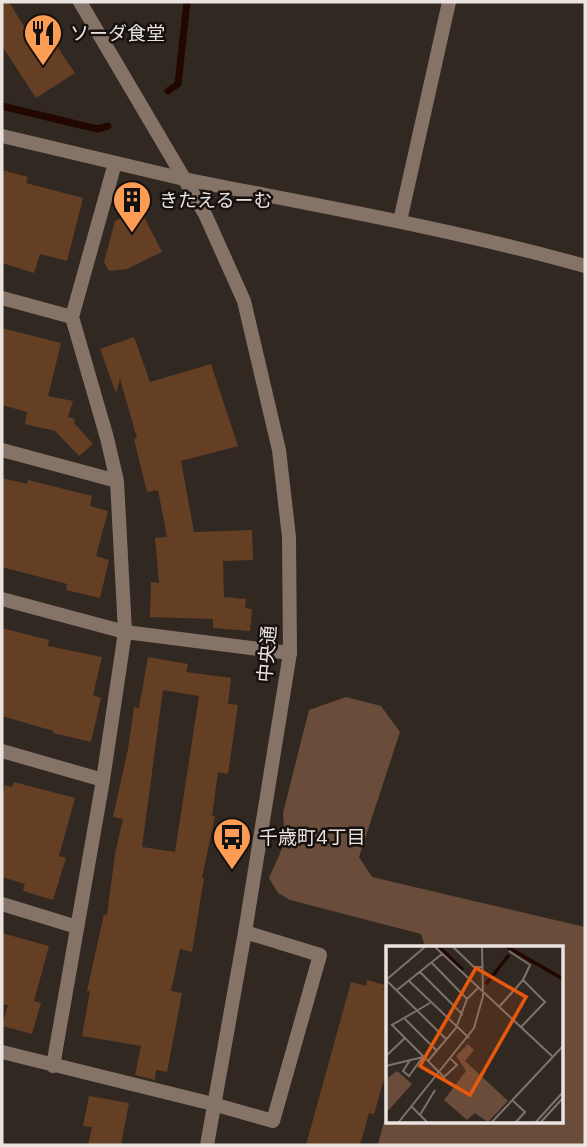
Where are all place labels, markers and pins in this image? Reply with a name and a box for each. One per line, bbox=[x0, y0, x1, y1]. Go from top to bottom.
restaurant icon: ソーダ食堂 bbox=[22, 12, 64, 67]
place label: ソーダ食堂 bbox=[70, 21, 165, 46]
building icon: きたえるーむ bbox=[111, 179, 153, 234]
place label: きたえるーむ bbox=[159, 188, 272, 213]
bus stop icon: 千歳町4丁目 bbox=[211, 816, 253, 871]
place label: 千歳町4丁目 bbox=[259, 825, 366, 850]

